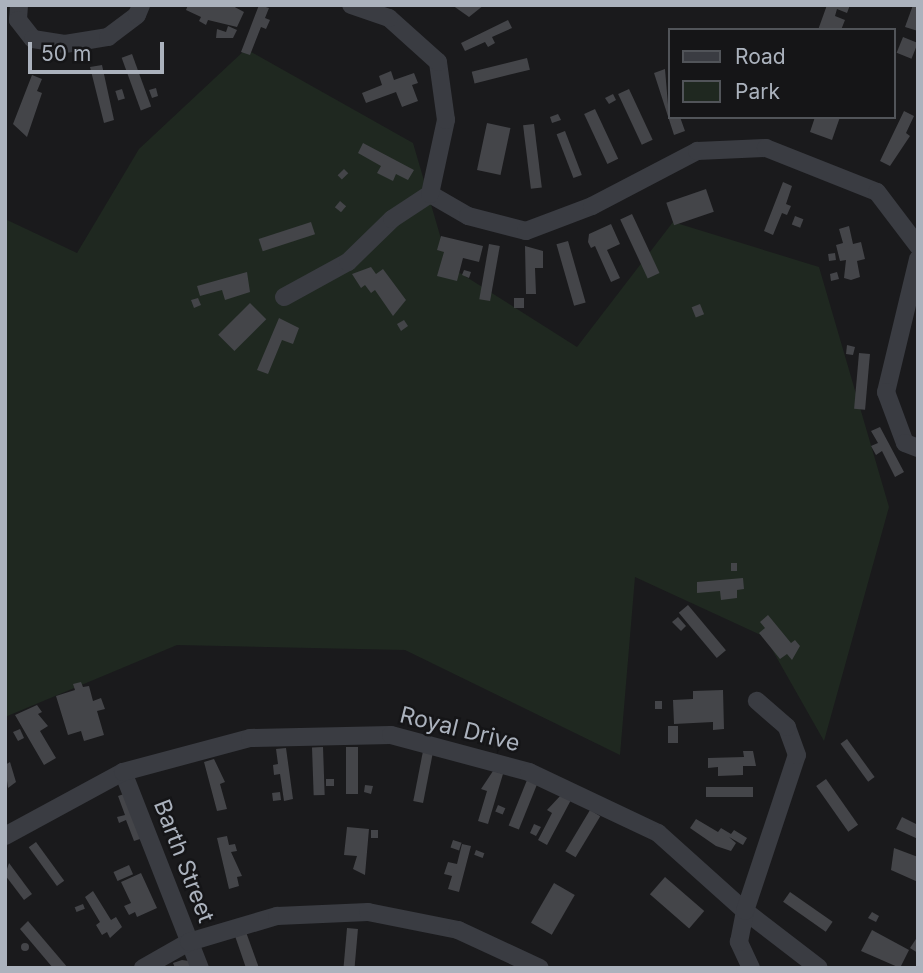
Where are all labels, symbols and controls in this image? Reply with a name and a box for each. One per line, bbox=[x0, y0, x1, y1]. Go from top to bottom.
scale bar bbox=[32, 28, 168, 72]
legend bbox=[668, 28, 895, 119]
text: 50 m bbox=[41, 41, 91, 66]
text: Road bbox=[735, 44, 786, 69]
text: Park bbox=[735, 79, 780, 104]
street label: Royal Drive bbox=[397, 701, 523, 757]
street label: Barth Street bbox=[148, 796, 220, 926]

